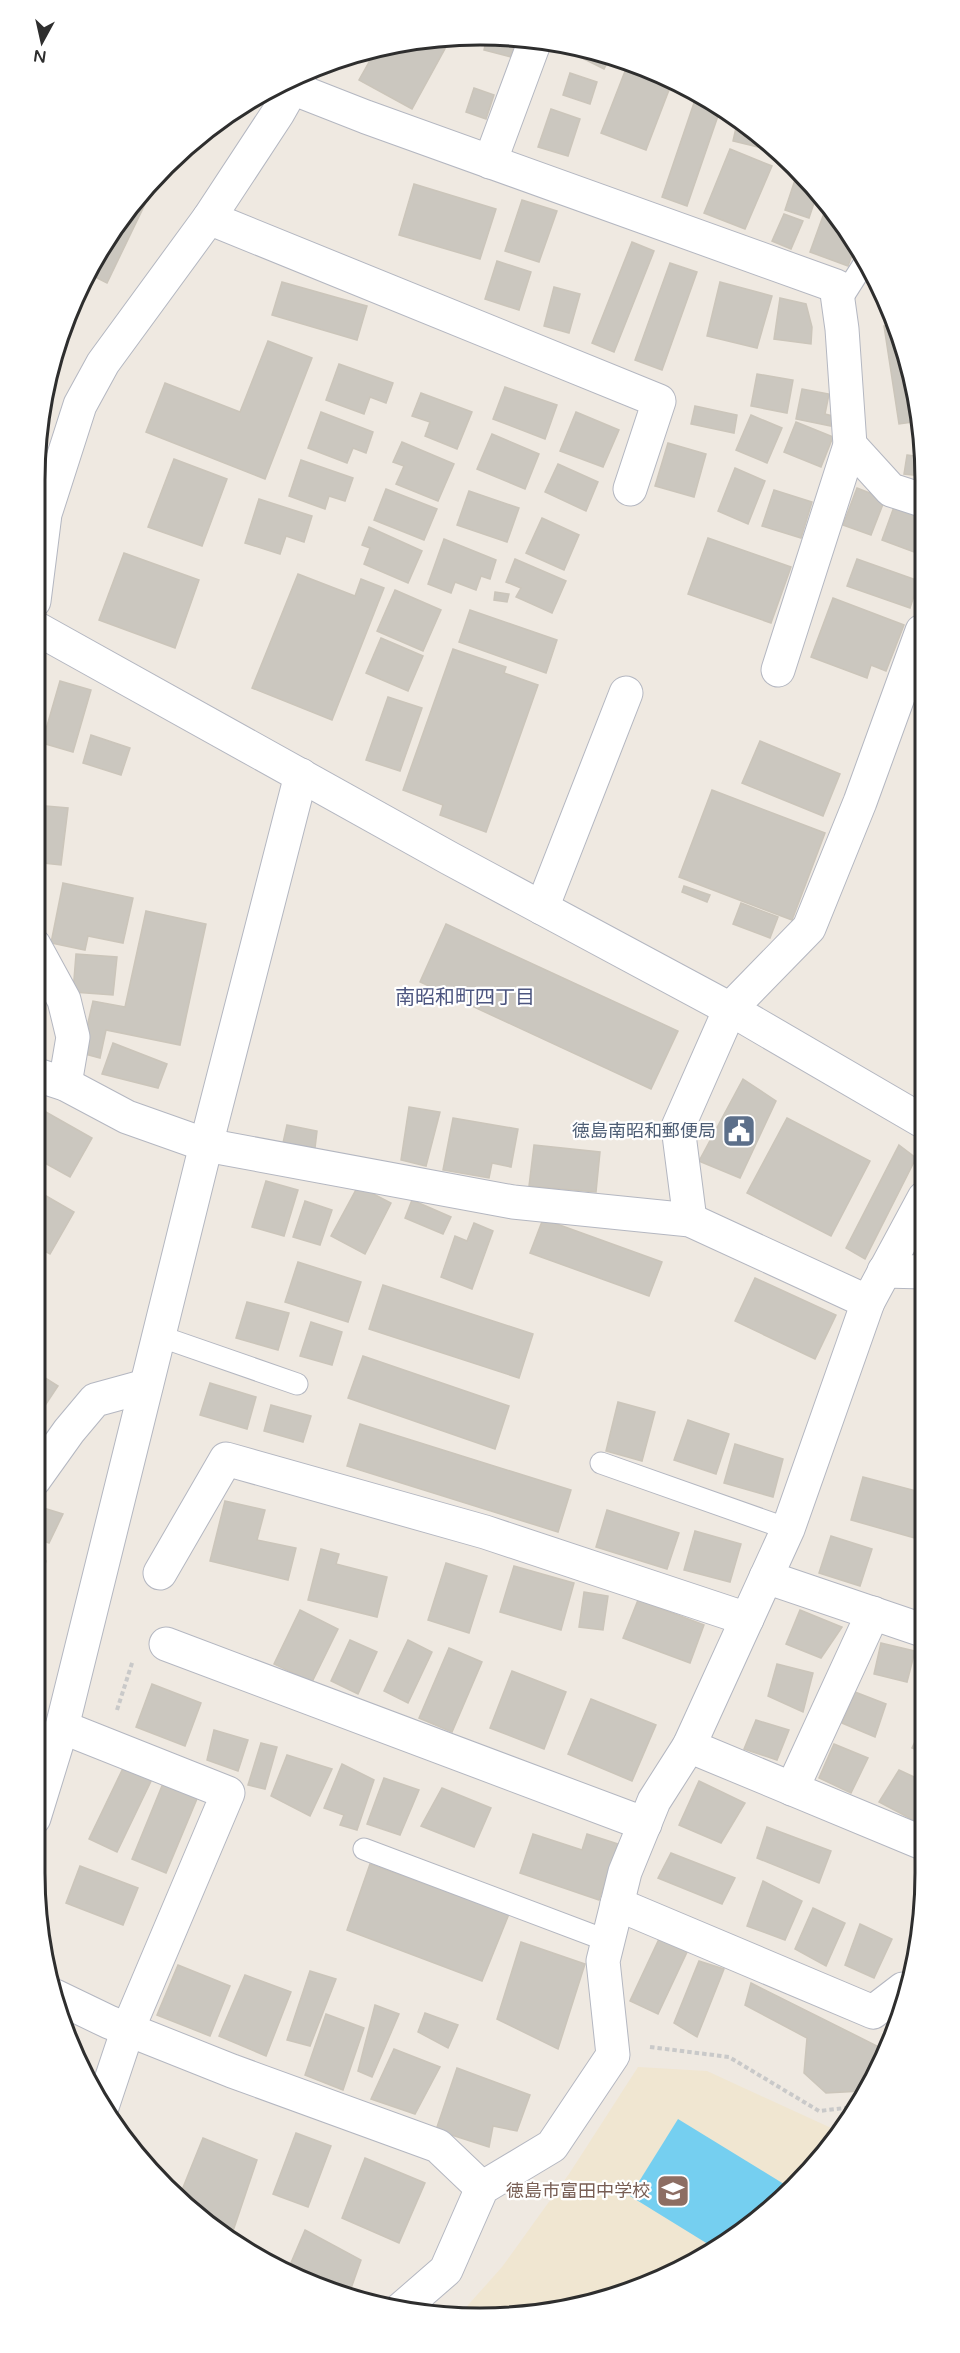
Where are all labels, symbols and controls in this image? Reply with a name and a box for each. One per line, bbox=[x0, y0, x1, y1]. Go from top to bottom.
north arrow bbox=[12, 12, 72, 72]
text: N bbox=[32, 45, 48, 67]
district label: 南昭和町四丁目 bbox=[395, 986, 535, 1010]
public building icon: 徳島南昭和郵便局 bbox=[721, 1113, 757, 1149]
place label: 徳島南昭和郵便局 bbox=[572, 1120, 716, 1142]
school or university icon: 徳島市富田中学校 bbox=[655, 2173, 691, 2209]
place label: 徳島市富田中学校 bbox=[506, 2180, 650, 2202]

